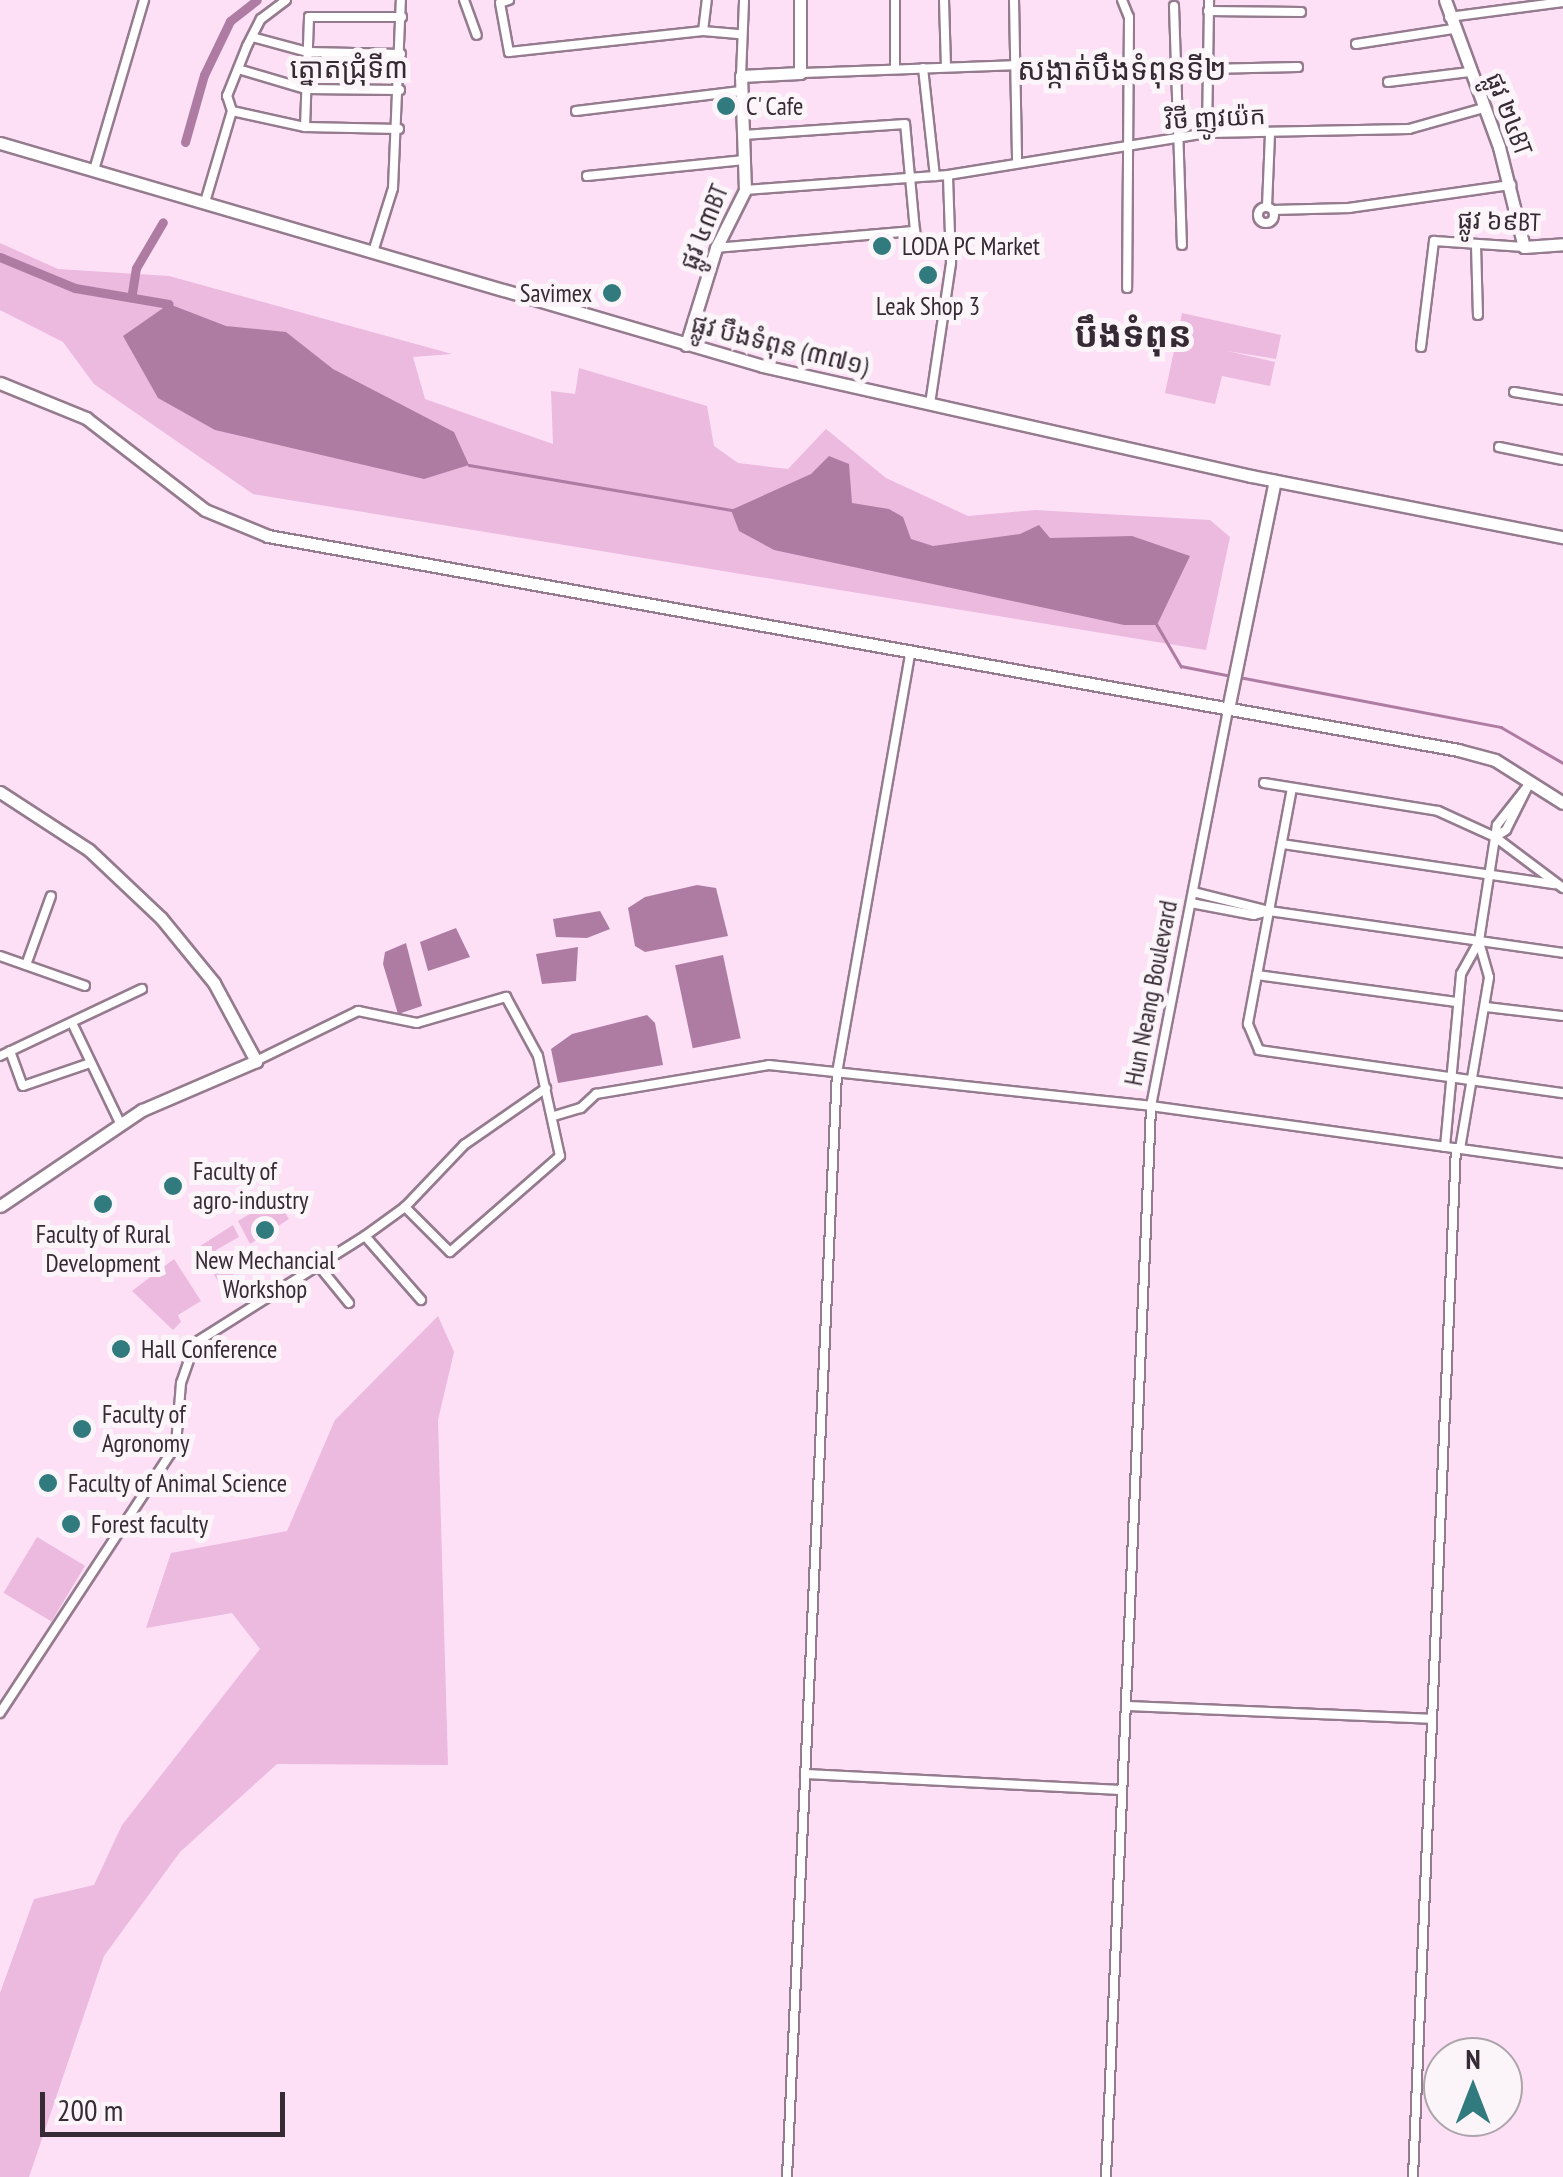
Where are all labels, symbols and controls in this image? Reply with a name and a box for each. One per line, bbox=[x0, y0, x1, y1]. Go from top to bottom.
district label: ត្នោតជ្រុំទី៣ bbox=[290, 51, 408, 85]
district label: សង្កាត់បឹងទំពុនទី២ bbox=[1017, 51, 1227, 87]
street label: ផ្លូវ ២៤BT bbox=[1480, 68, 1538, 160]
place label: C' Cafe bbox=[746, 91, 805, 121]
marker: C' Cafe bbox=[715, 95, 737, 117]
street label: វិថី ញូវយ៉ក bbox=[1164, 100, 1266, 136]
street label: ផ្លូវ ៤៣BT bbox=[673, 180, 735, 274]
street label: ផ្លូវ ៦៩BT bbox=[1457, 205, 1541, 237]
place label: LODA PC Market bbox=[902, 231, 1042, 261]
marker: LODA PC Market bbox=[871, 235, 893, 257]
marker: Leak Shop 3 bbox=[917, 264, 939, 286]
place label: Savimex bbox=[520, 278, 592, 308]
marker: Savimex bbox=[601, 282, 623, 304]
place label: Leak Shop 3 bbox=[876, 291, 980, 321]
street label: ផ្លូវ បឹងទំពុន (៣៧១) bbox=[688, 308, 872, 382]
district label: បឹងទំពុន bbox=[1074, 313, 1192, 355]
street label: Hun Neang Boulevard bbox=[1118, 898, 1184, 1088]
place label: Faculty of agro-industry bbox=[193, 1157, 308, 1216]
marker: Faculty of agro-industry bbox=[162, 1175, 184, 1197]
marker: Faculty of Rural Development bbox=[92, 1193, 114, 1215]
marker: New Mechancial Workshop bbox=[254, 1219, 276, 1241]
place label: Faculty of Rural Development bbox=[35, 1220, 171, 1279]
place label: New Mechancial Workshop bbox=[195, 1246, 335, 1305]
place label: Hall Conference bbox=[141, 1334, 277, 1364]
marker: Hall Conference bbox=[110, 1338, 132, 1360]
place label: Faculty of Agronomy bbox=[102, 1400, 189, 1459]
marker: Faculty of Agronomy bbox=[71, 1418, 93, 1440]
place label: Faculty of Animal Science bbox=[68, 1468, 288, 1498]
marker: Faculty of Animal Science bbox=[37, 1472, 59, 1494]
place label: Forest faculty bbox=[91, 1509, 208, 1539]
marker: Forest faculty bbox=[60, 1513, 82, 1535]
north arrow bbox=[1423, 2037, 1523, 2137]
text: N bbox=[1465, 2040, 1481, 2077]
scale bar bbox=[45, 2072, 290, 2134]
text: 200 m bbox=[57, 2090, 123, 2129]

